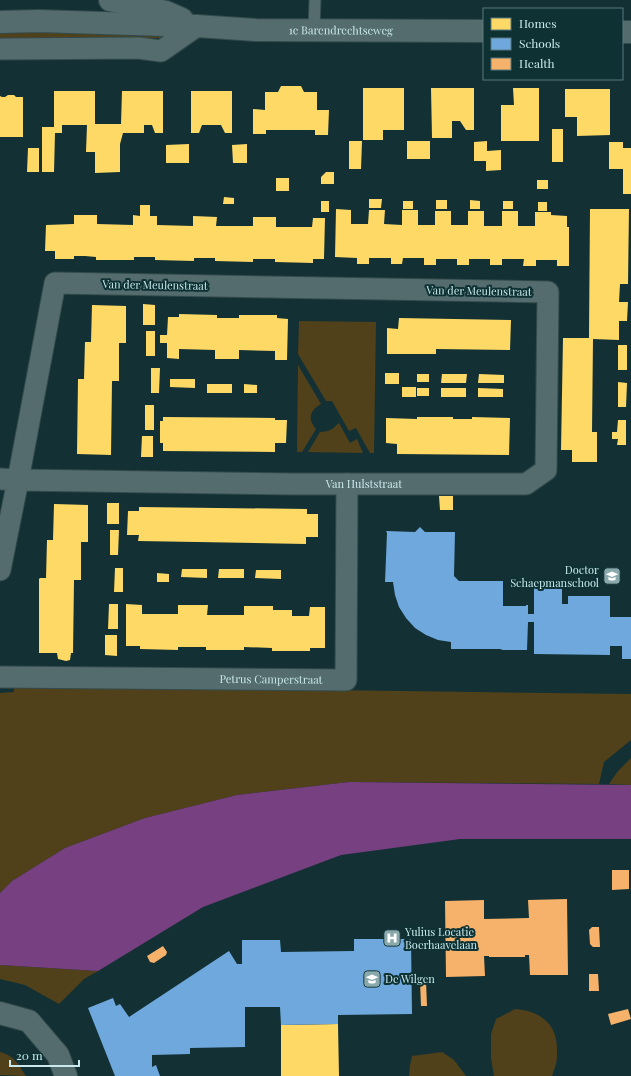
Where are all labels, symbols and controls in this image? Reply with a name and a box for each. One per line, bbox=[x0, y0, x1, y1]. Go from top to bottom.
legend bbox=[483, 8, 623, 80]
text: Homes bbox=[519, 15, 557, 31]
street label: 1e Barendrechtseweg bbox=[289, 22, 393, 38]
text: Schools bbox=[519, 35, 560, 51]
text: Health bbox=[519, 55, 555, 71]
street label: Van der Meulenstraat bbox=[101, 276, 208, 293]
street label: Van der Meulenstraat bbox=[425, 282, 532, 299]
street label: Van Hulststraat bbox=[325, 476, 402, 491]
place label: Doctor Schaepmanschool bbox=[510, 562, 599, 590]
school or university icon: Doctor Schaepmanschool bbox=[602, 566, 622, 586]
street label: Petrus Camperstraat bbox=[219, 671, 323, 687]
place label: Yulius Locatie Boerhaavelaan bbox=[404, 924, 477, 952]
hospital icon: Yulius Locatie Boerhaavelaan bbox=[382, 928, 402, 948]
school or university icon: De Wilgen bbox=[362, 969, 382, 989]
place label: De Wilgen bbox=[385, 971, 435, 986]
scale bar bbox=[10, 1042, 79, 1068]
text: 20 m bbox=[16, 1047, 43, 1063]

